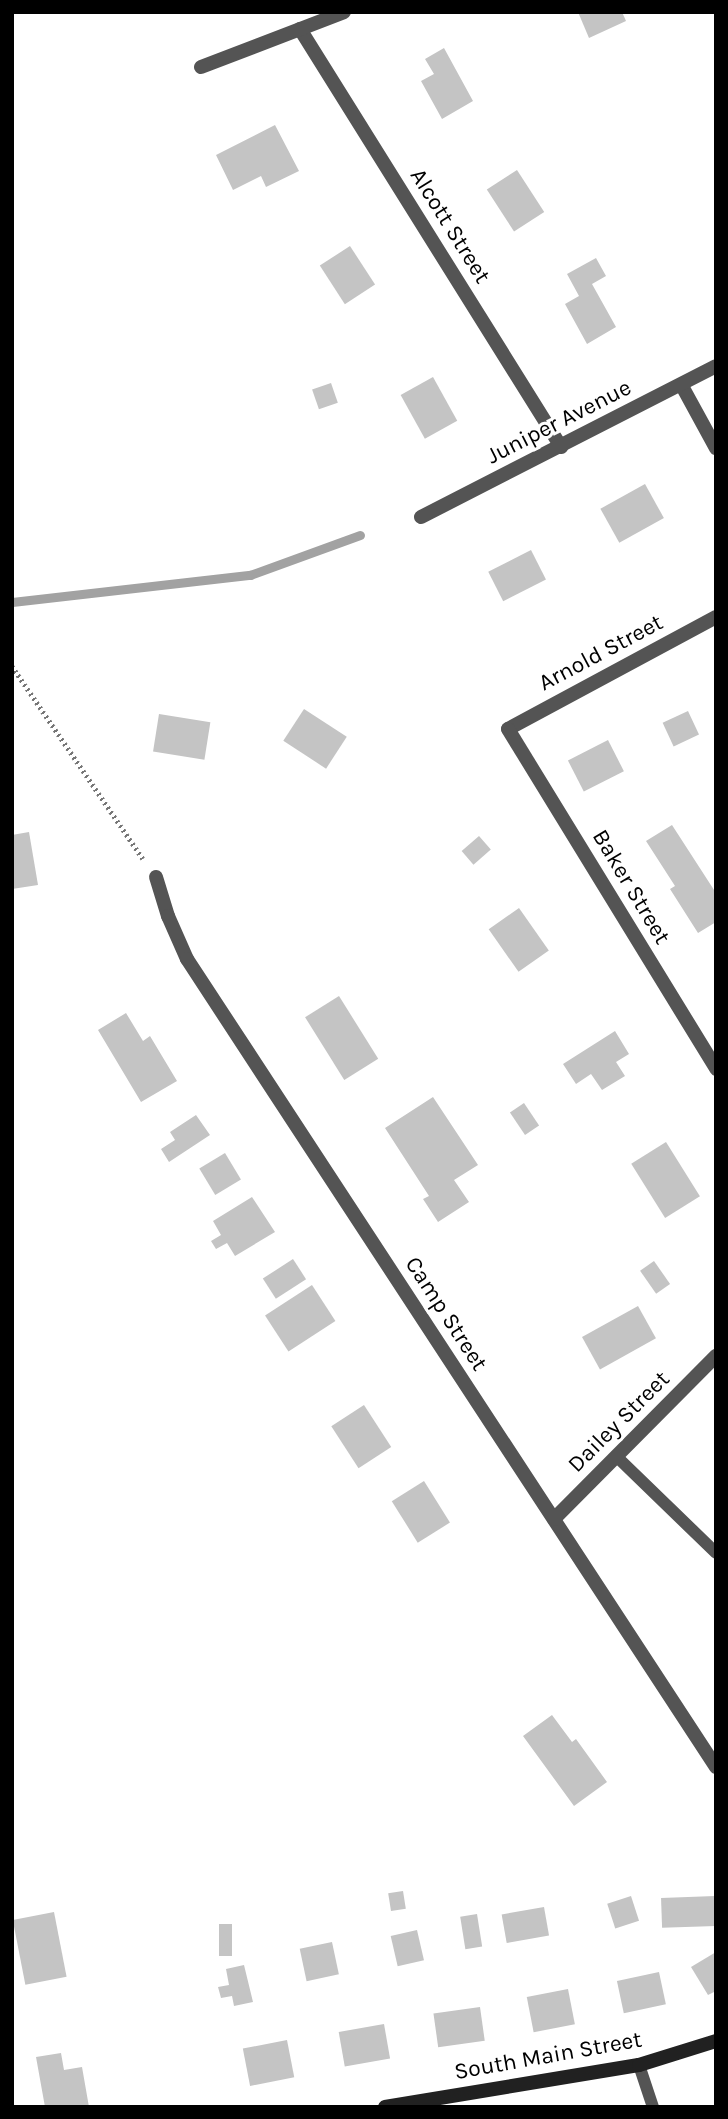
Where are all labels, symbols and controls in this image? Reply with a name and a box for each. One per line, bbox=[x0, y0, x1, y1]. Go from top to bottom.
street label: Alcott Street bbox=[404, 164, 496, 288]
street label: Juniper Avenue bbox=[482, 374, 636, 470]
street label: Arnold Street bbox=[534, 609, 668, 697]
street label: Baker Street bbox=[586, 825, 676, 949]
street label: Camp Street bbox=[399, 1252, 493, 1376]
street label: Dailey Street bbox=[562, 1365, 676, 1479]
street label: South Main Street bbox=[452, 2026, 644, 2086]

